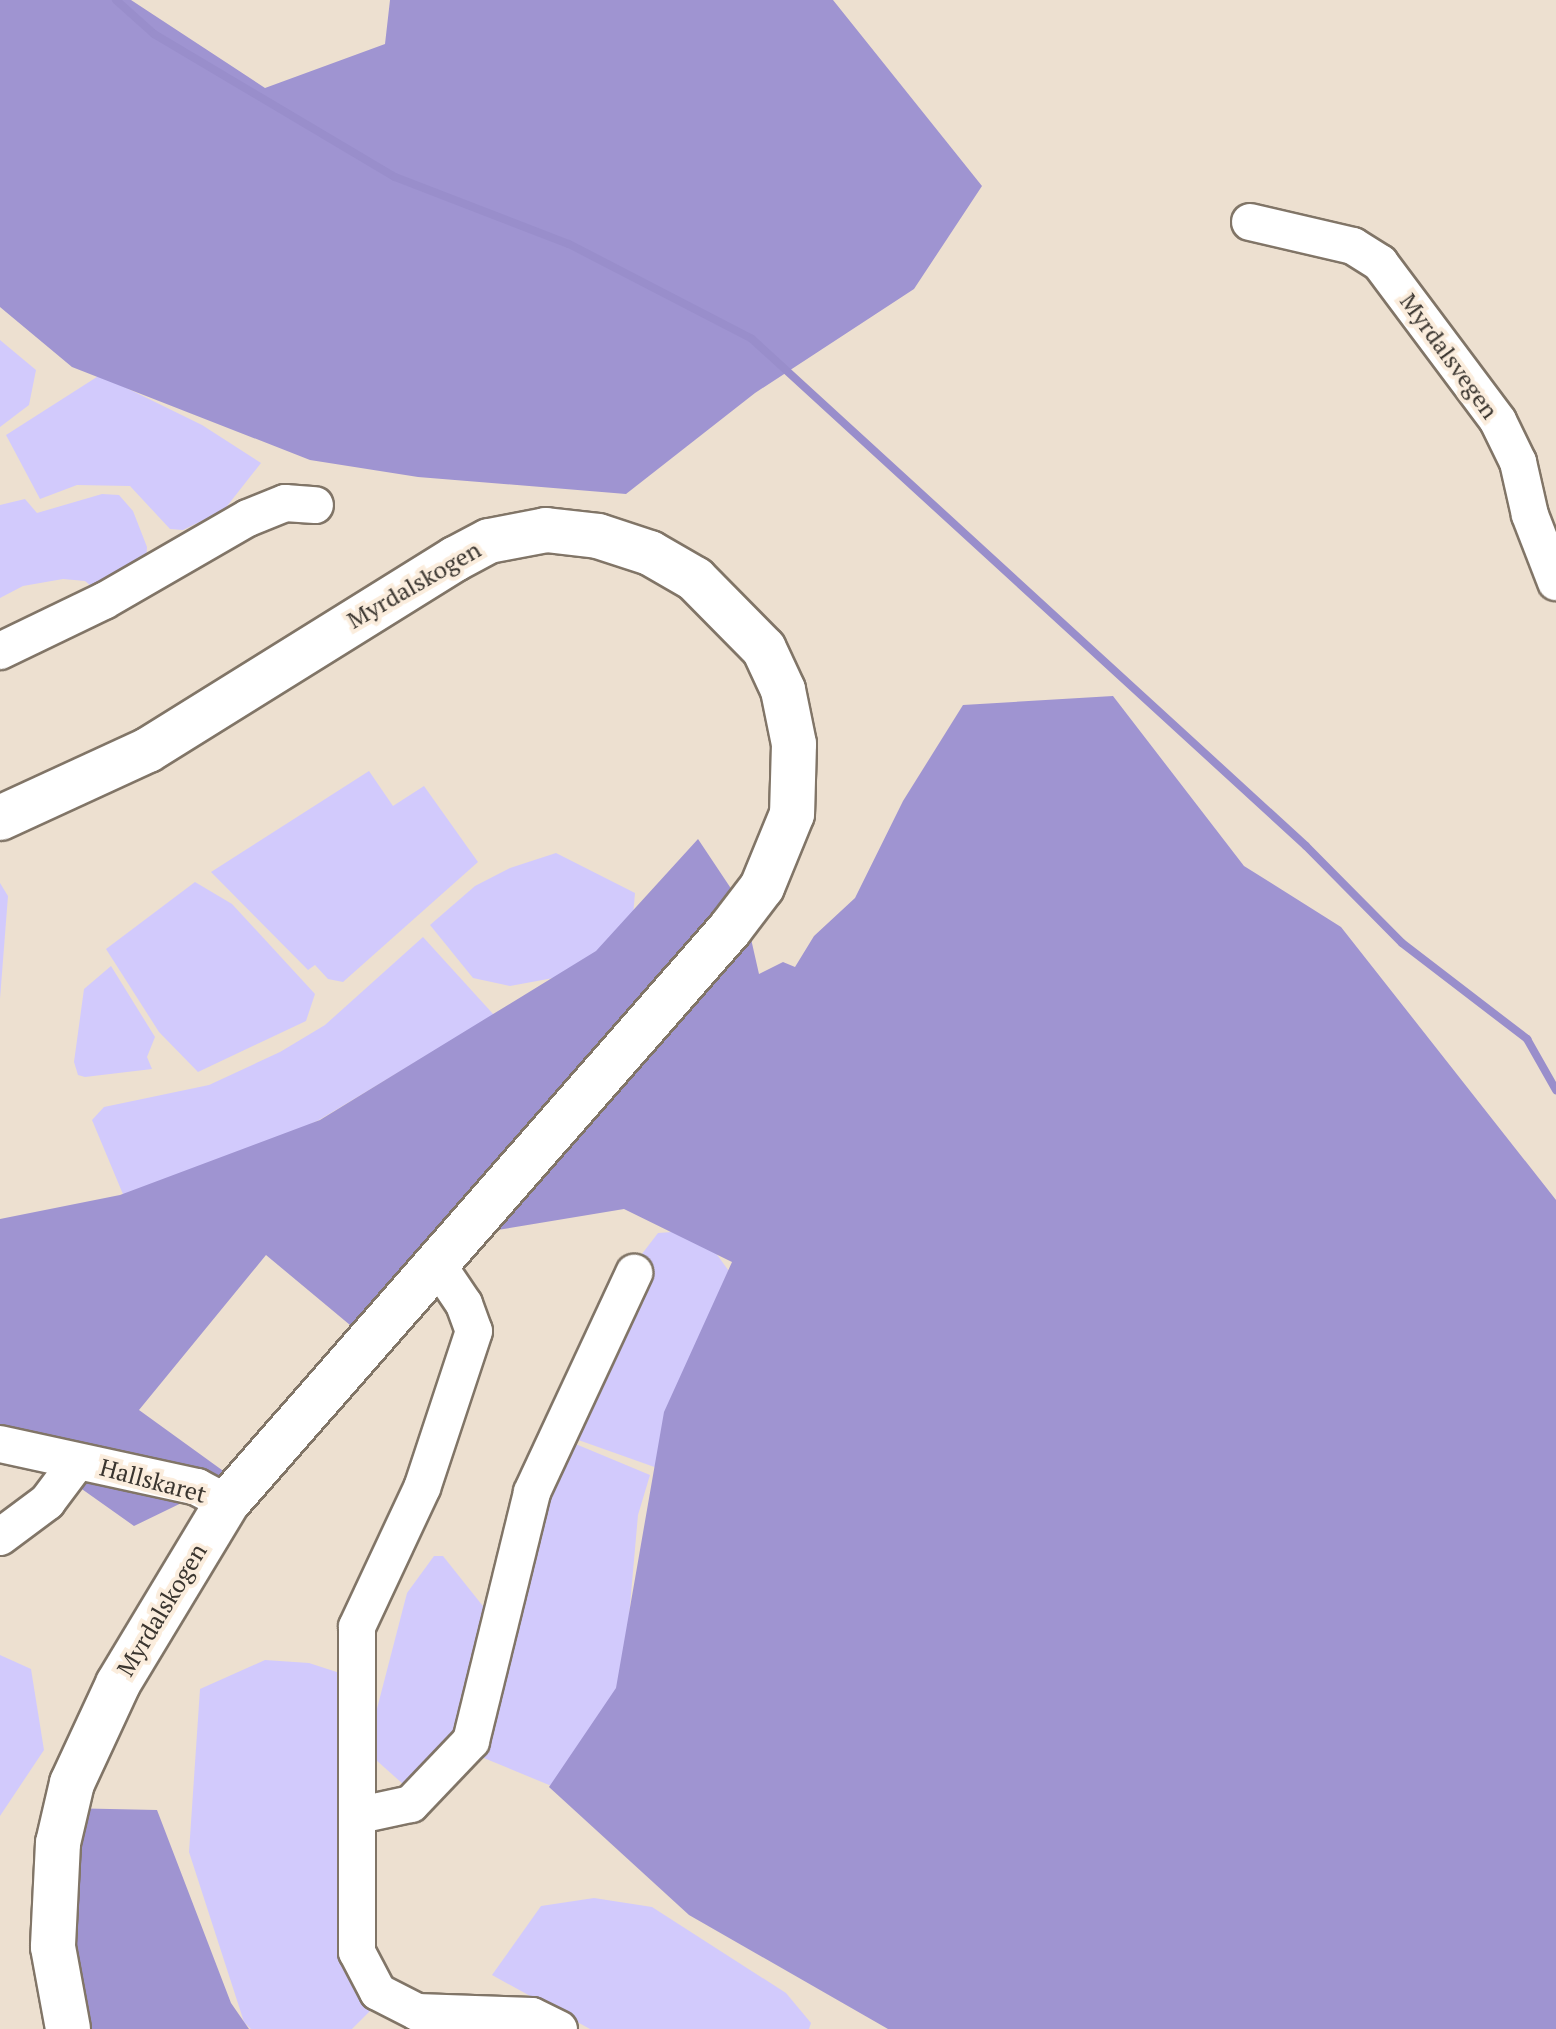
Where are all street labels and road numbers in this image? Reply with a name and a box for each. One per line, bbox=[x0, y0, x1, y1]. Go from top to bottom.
street label: Myrdalsvegen bbox=[1394, 288, 1504, 424]
street label: Myrdalskogen bbox=[342, 535, 486, 635]
street label: Hallskaret bbox=[97, 1453, 209, 1509]
street label: Myrdalskogen bbox=[111, 1539, 213, 1681]

